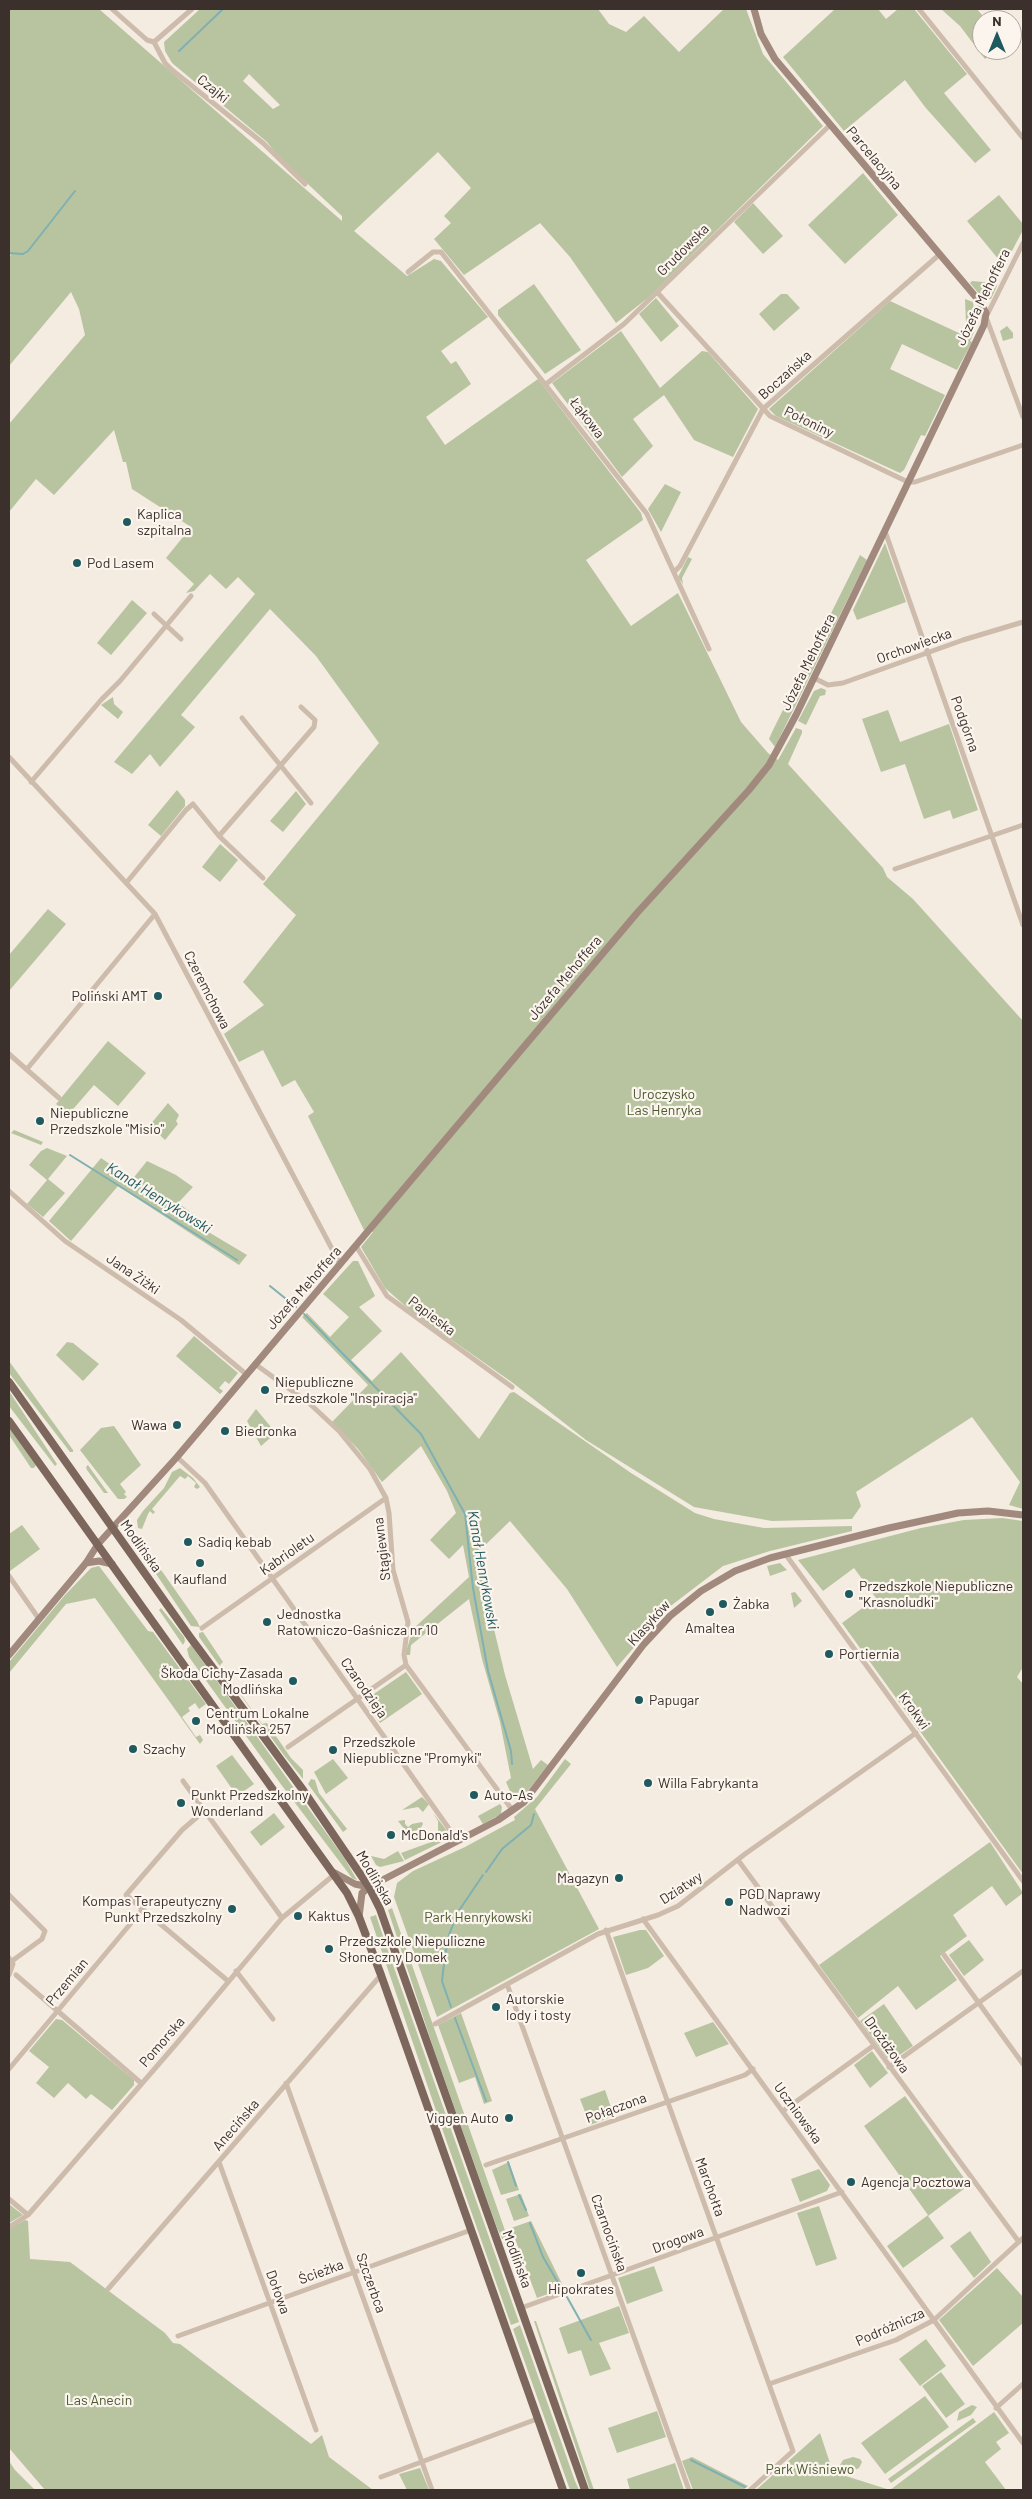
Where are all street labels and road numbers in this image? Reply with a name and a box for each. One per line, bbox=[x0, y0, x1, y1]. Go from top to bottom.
street label: Czajki bbox=[194, 71, 232, 107]
street label: Parcelacyjna bbox=[843, 123, 905, 193]
street label: Grudowska bbox=[654, 221, 712, 279]
street label: Józefa Mehoffera bbox=[952, 246, 1014, 348]
street label: Boczańska bbox=[755, 347, 815, 403]
street label: Łąkowa bbox=[566, 394, 608, 442]
street label: Połoniny bbox=[781, 403, 837, 441]
street label: Józefa Mehoffera bbox=[777, 611, 839, 713]
street label: Orchowiecka bbox=[874, 625, 954, 667]
street label: Podgórna bbox=[947, 694, 983, 754]
street label: Józefa Mehoffera bbox=[525, 932, 605, 1024]
street label: Czeremchowa bbox=[180, 948, 234, 1032]
street label: Józefa Mehoffera bbox=[263, 1243, 345, 1333]
street label: Jana Żiżki bbox=[103, 1250, 163, 1298]
street label: Papieska bbox=[405, 1293, 459, 1339]
street label: Modlińska bbox=[117, 1516, 165, 1576]
street label: Stągiewna bbox=[370, 1516, 394, 1582]
street label: Kabrioletu bbox=[256, 1529, 318, 1579]
street label: Klasyków bbox=[624, 1597, 674, 1649]
street label: Czarodzieja bbox=[337, 1655, 391, 1721]
street label: Krokwi bbox=[895, 1689, 933, 1733]
street label: Modlińska bbox=[353, 1848, 397, 1908]
street label: Dziatwy bbox=[657, 1868, 705, 1908]
street label: Przemian bbox=[42, 1955, 92, 2009]
street label: Drożdżowa bbox=[861, 2013, 913, 2077]
street label: Pomorska bbox=[136, 2014, 188, 2070]
street label: Uczniowska bbox=[770, 2079, 826, 2147]
street label: Połączona bbox=[583, 2089, 649, 2127]
street label: Anecińska bbox=[209, 2096, 263, 2154]
street label: Marchołta bbox=[692, 2155, 728, 2219]
street label: Czarnocińska bbox=[587, 2192, 631, 2274]
street label: Drogowa bbox=[650, 2223, 706, 2257]
street label: Modlińska bbox=[499, 2228, 535, 2290]
street label: Szczerbca bbox=[352, 2251, 390, 2315]
street label: Ścieżka bbox=[296, 2256, 346, 2288]
street label: Dołowa bbox=[262, 2268, 294, 2316]
street label: Podróżnicza bbox=[853, 2304, 927, 2350]

